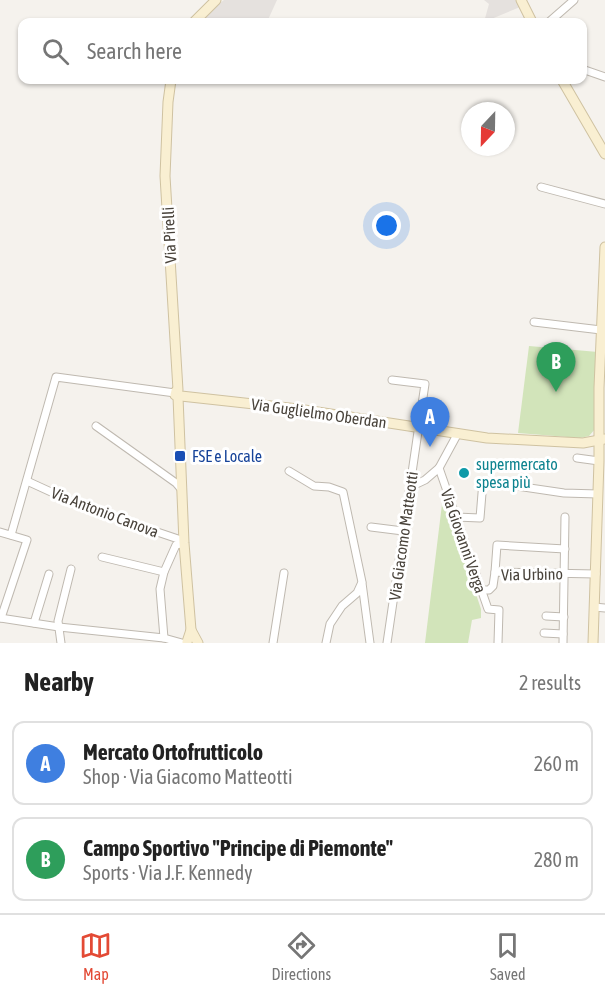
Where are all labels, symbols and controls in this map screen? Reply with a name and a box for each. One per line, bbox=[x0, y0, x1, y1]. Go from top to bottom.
search box bbox=[18, 18, 587, 84]
icon: search bbox=[39, 35, 72, 68]
text: Search here bbox=[87, 38, 182, 64]
north arrow bbox=[461, 102, 515, 156]
street label: Via Pirelli bbox=[159, 206, 179, 264]
your location bbox=[372, 211, 401, 240]
pin: B bbox=[536, 342, 576, 392]
street label: Via Guglielmo Oberdan bbox=[250, 395, 388, 432]
pin: A bbox=[410, 398, 450, 447]
place label: FSE e Locale bbox=[192, 447, 262, 465]
marker: FSE e Locale bbox=[173, 449, 187, 463]
place label: supermercato spesa più bbox=[476, 455, 558, 492]
marker: supermercato spesa più bbox=[457, 466, 471, 480]
street label: Via Giacomo Matteotti bbox=[385, 470, 421, 602]
street label: Via Antonio Canova bbox=[49, 483, 161, 541]
street label: Via Giovanni Verga bbox=[437, 487, 490, 596]
street label: Via Urbino bbox=[501, 564, 563, 584]
text: Nearby bbox=[24, 667, 94, 697]
text: 2 results bbox=[519, 671, 581, 694]
text: Mercato Ortofrutticolo bbox=[83, 739, 263, 765]
text: A bbox=[41, 752, 50, 775]
text: 260 m bbox=[534, 752, 579, 775]
text: Shop · Via Giacomo Matteotti bbox=[83, 765, 293, 788]
text: Campo Sportivo "Principe di Piemonte" bbox=[83, 835, 393, 861]
text: B bbox=[41, 848, 50, 871]
text: 280 m bbox=[534, 848, 579, 871]
text: Sports · Via J.F. Kennedy bbox=[83, 861, 253, 884]
tab: Map bbox=[79, 929, 112, 983]
tab: Directions bbox=[271, 929, 331, 983]
tab: Saved bbox=[490, 929, 525, 983]

